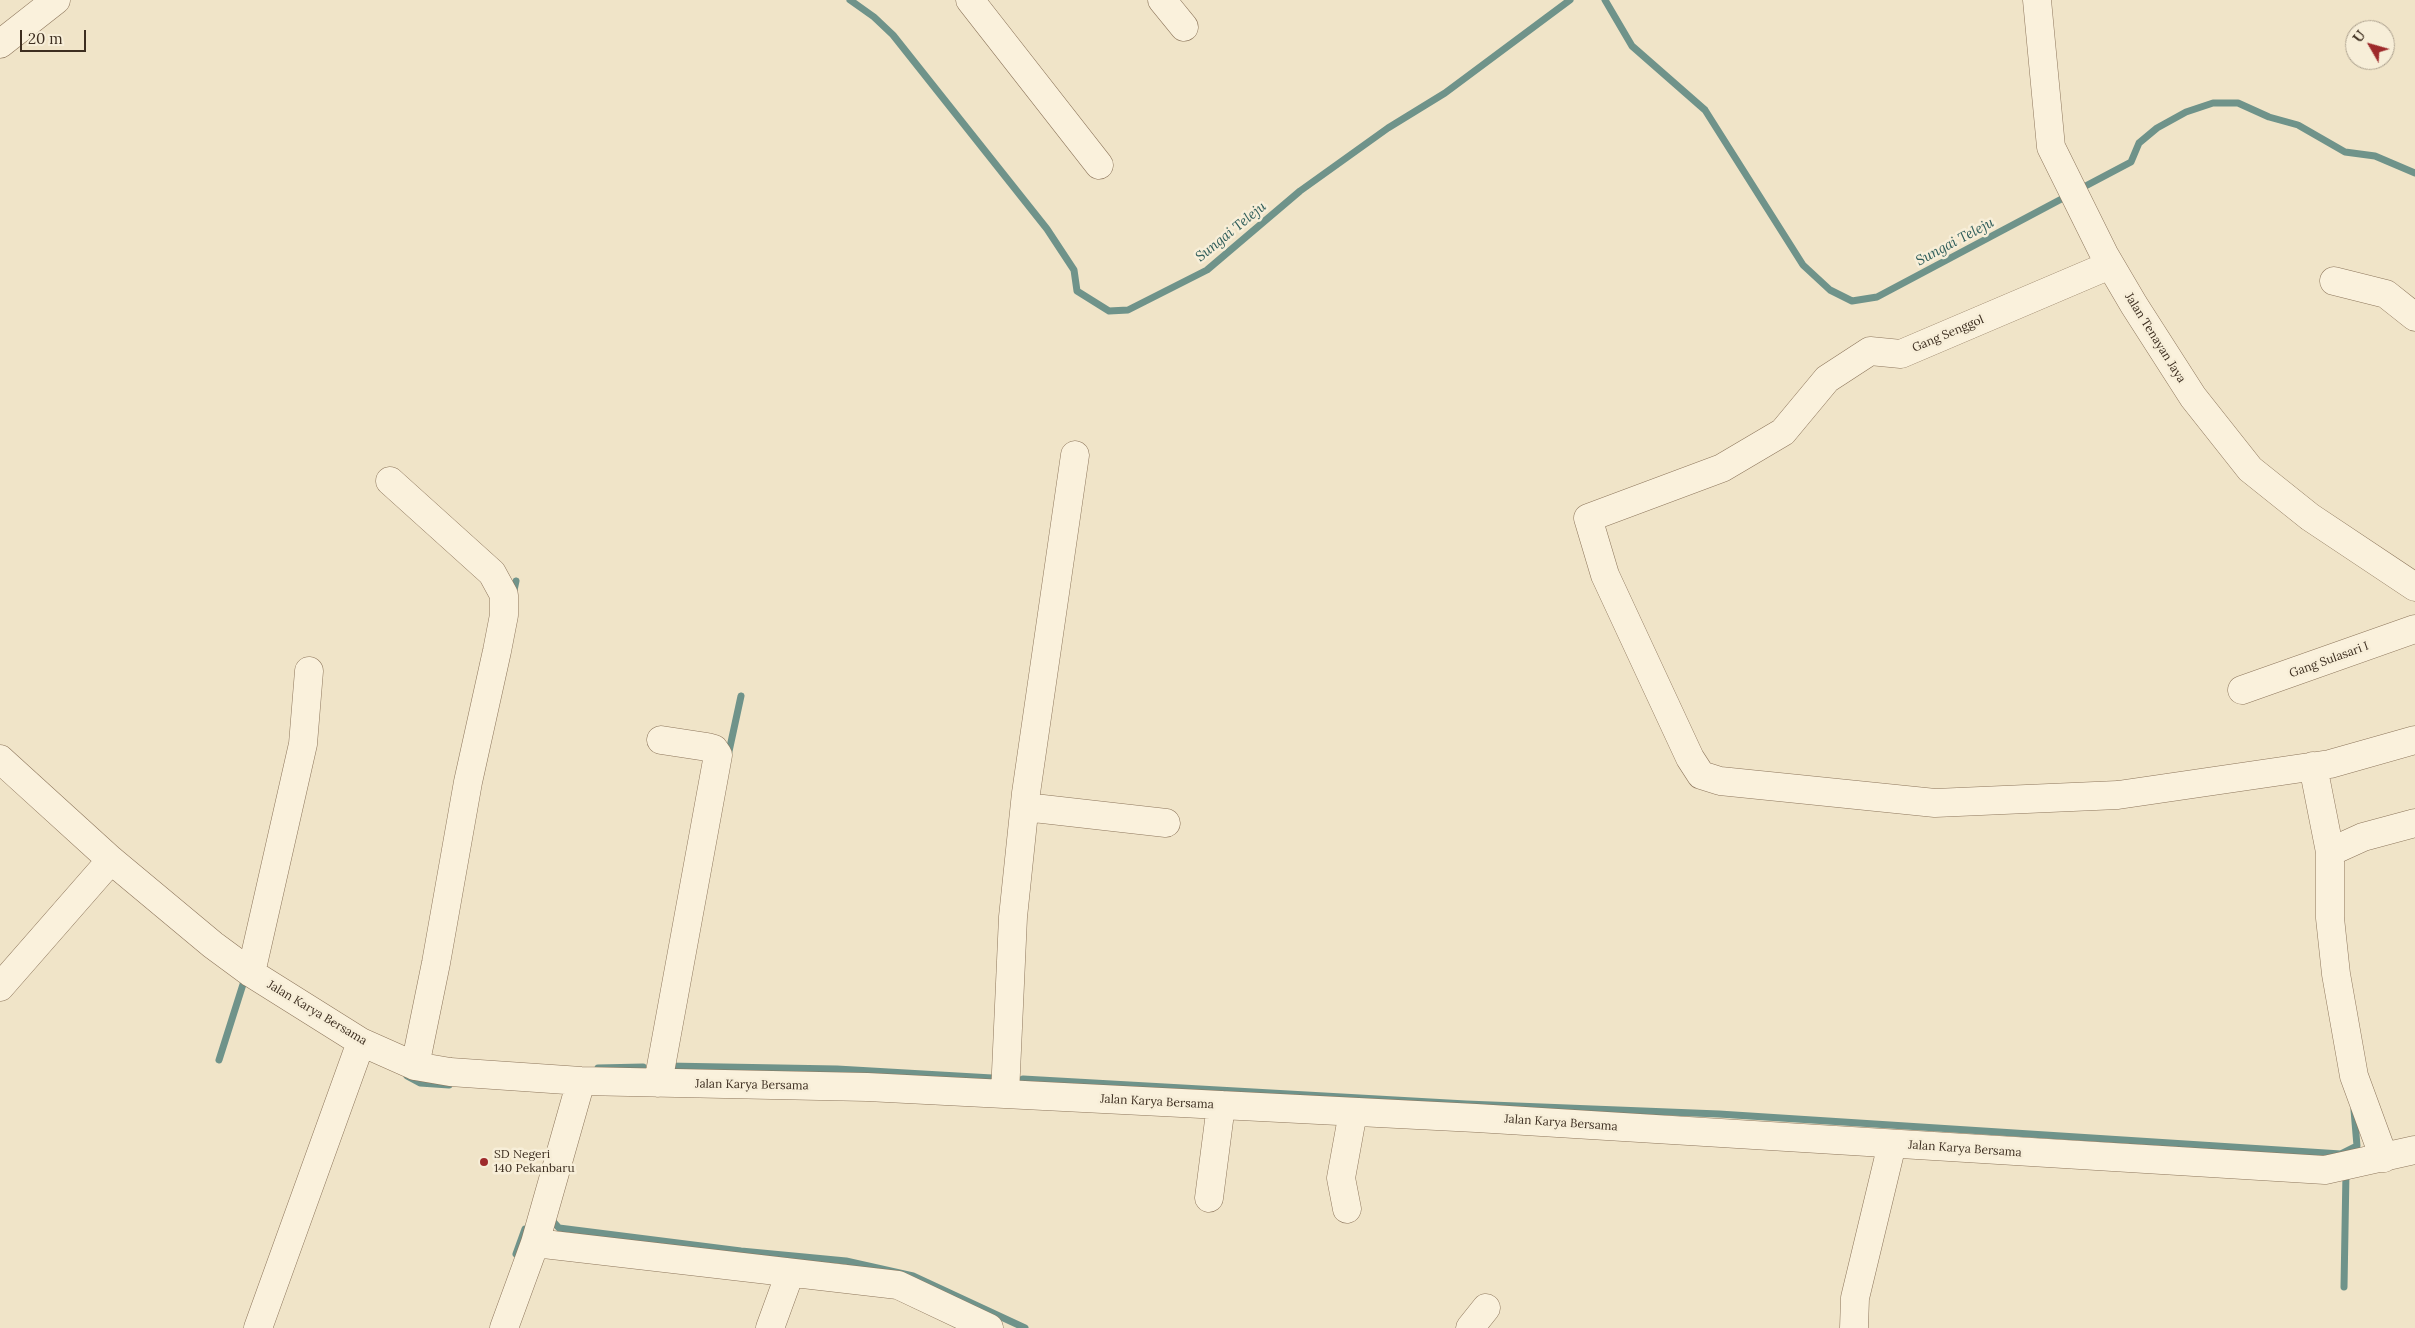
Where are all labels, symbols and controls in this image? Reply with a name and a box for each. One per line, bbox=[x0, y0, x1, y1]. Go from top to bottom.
scale bar bbox=[22, 20, 89, 52]
north arrow bbox=[2345, 20, 2395, 70]
text: U bbox=[2349, 27, 2369, 46]
text: 20 m bbox=[28, 29, 63, 48]
water label: Sungai Teleju bbox=[1192, 198, 1270, 266]
water label: Sungai Teleju bbox=[1913, 214, 1997, 270]
street label: Jalan Tenayan Jaya bbox=[2122, 290, 2188, 386]
street label: Gang Senggol bbox=[1910, 312, 1986, 356]
street label: Gang Sulasari I bbox=[2287, 639, 2371, 681]
street label: Jalan Karya Bersama bbox=[265, 978, 369, 1048]
street label: Jalan Karya Bersama bbox=[695, 1077, 809, 1093]
street label: Jalan Karya Bersama bbox=[1100, 1092, 1214, 1112]
street label: Jalan Karya Bersama bbox=[1504, 1112, 1618, 1134]
street label: Jalan Karya Bersama bbox=[1908, 1138, 2022, 1160]
place label: SD Negeri 140 Pekanbaru bbox=[494, 1148, 575, 1176]
marker: SD Negeri 140 Pekanbaru bbox=[478, 1156, 490, 1168]

